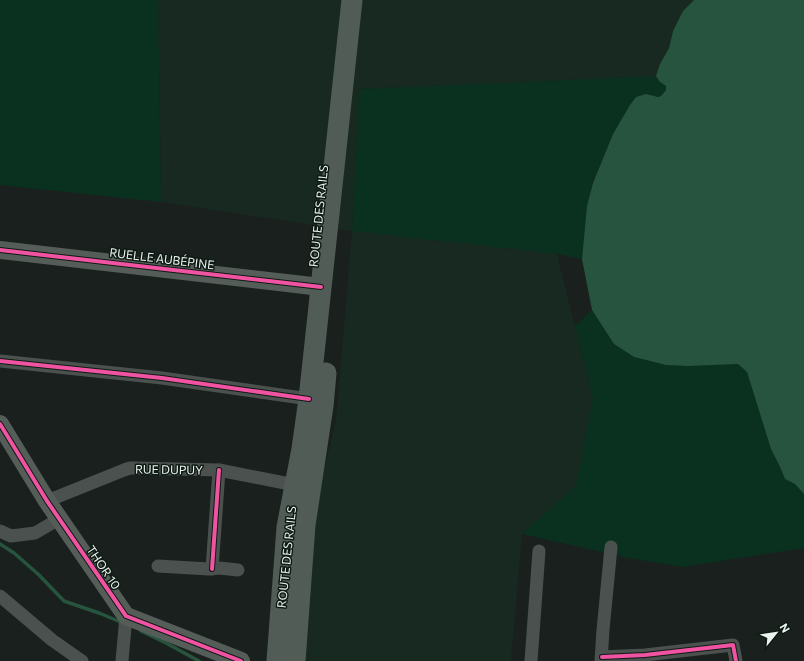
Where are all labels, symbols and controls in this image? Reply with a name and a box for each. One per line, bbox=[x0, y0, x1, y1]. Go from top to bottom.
street label: ROUTE DES RAILS bbox=[306, 164, 330, 268]
street label: RUELLE AUBÉPINE bbox=[109, 245, 215, 271]
street label: RUE DUPUY bbox=[135, 461, 203, 477]
street label: ROUTE DES RAILS bbox=[274, 505, 298, 609]
street label: THOR 10 bbox=[84, 542, 124, 592]
north arrow bbox=[756, 613, 796, 653]
text: N bbox=[777, 621, 793, 635]

